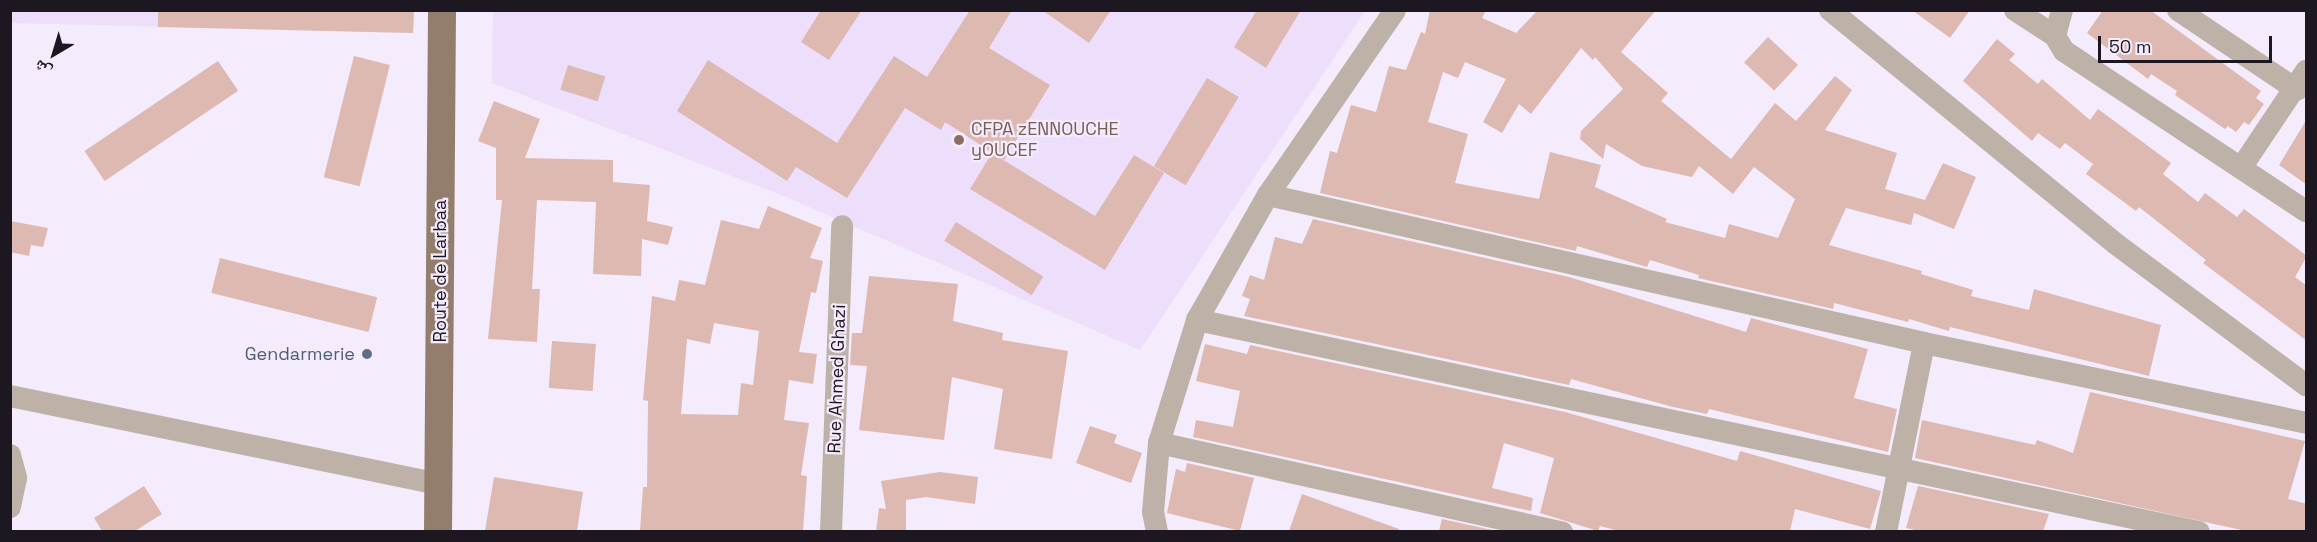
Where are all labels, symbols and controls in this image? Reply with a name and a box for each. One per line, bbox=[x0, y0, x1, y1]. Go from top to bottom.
north arrow bbox=[24, 24, 84, 84]
scale bar bbox=[2101, 24, 2275, 62]
text: 50 m bbox=[2109, 35, 2151, 58]
text: ش bbox=[29, 55, 56, 82]
place label: CFPA zENNOUCHE yOUCEF bbox=[971, 119, 1119, 162]
marker: CFPA zENNOUCHE yOUCEF bbox=[952, 133, 966, 147]
street label: Route de Larbaa bbox=[429, 200, 451, 342]
street label: Rue Ahmed Ghazi bbox=[824, 304, 850, 454]
place label: Gendarmerie bbox=[245, 343, 355, 365]
marker: Gendarmerie bbox=[360, 347, 374, 361]

